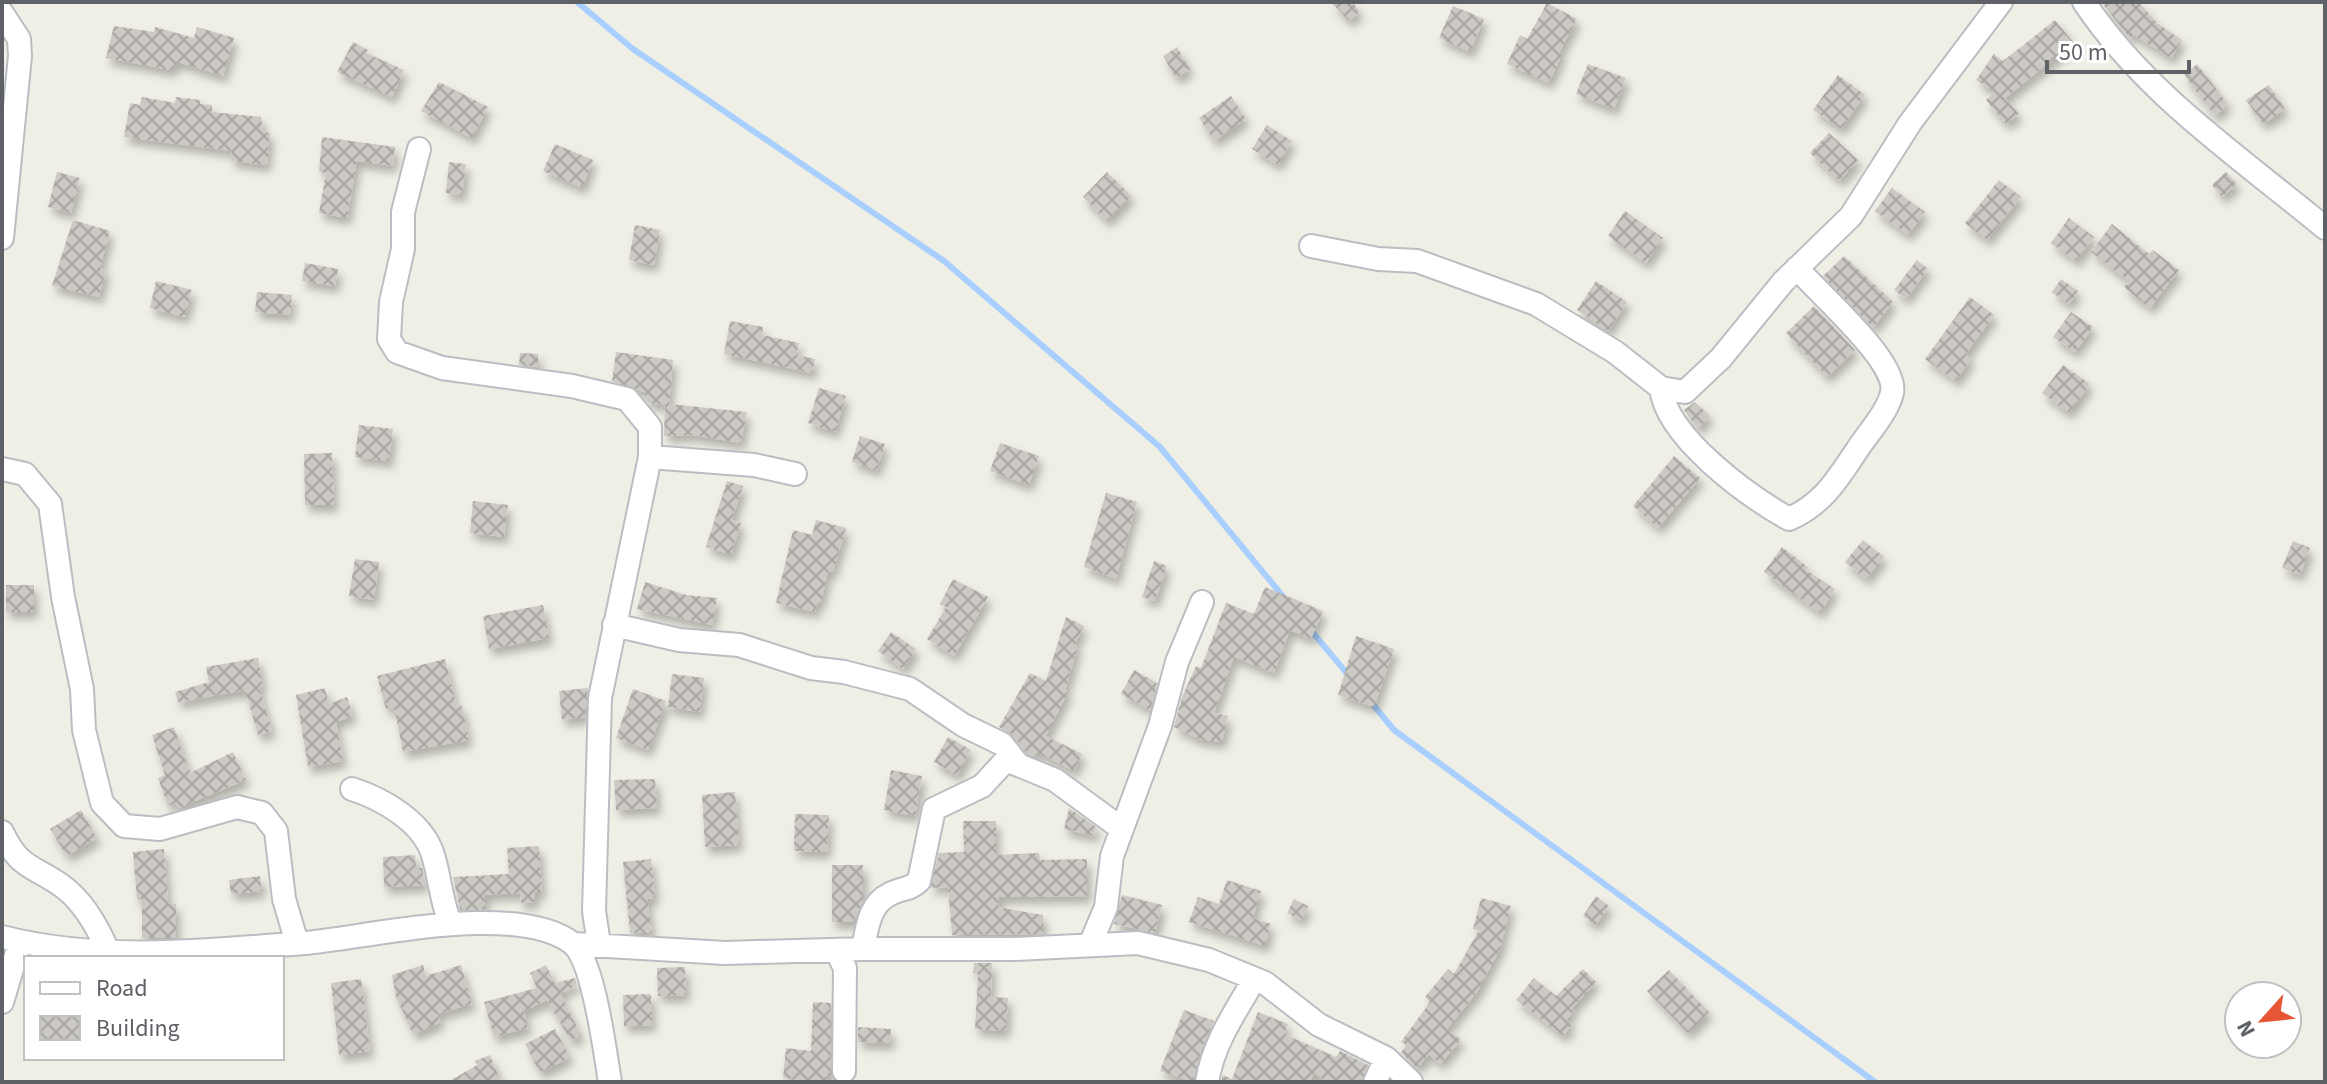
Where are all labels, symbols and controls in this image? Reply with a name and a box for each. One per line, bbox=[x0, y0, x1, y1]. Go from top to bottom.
scale bar bbox=[2047, 24, 2189, 74]
text: 50 m bbox=[2059, 35, 2108, 70]
legend bbox=[24, 956, 284, 1060]
text: Road bbox=[96, 971, 148, 1006]
north arrow bbox=[2223, 980, 2303, 1060]
text: Building bbox=[96, 1011, 180, 1046]
text: N bbox=[2228, 1015, 2264, 1042]

